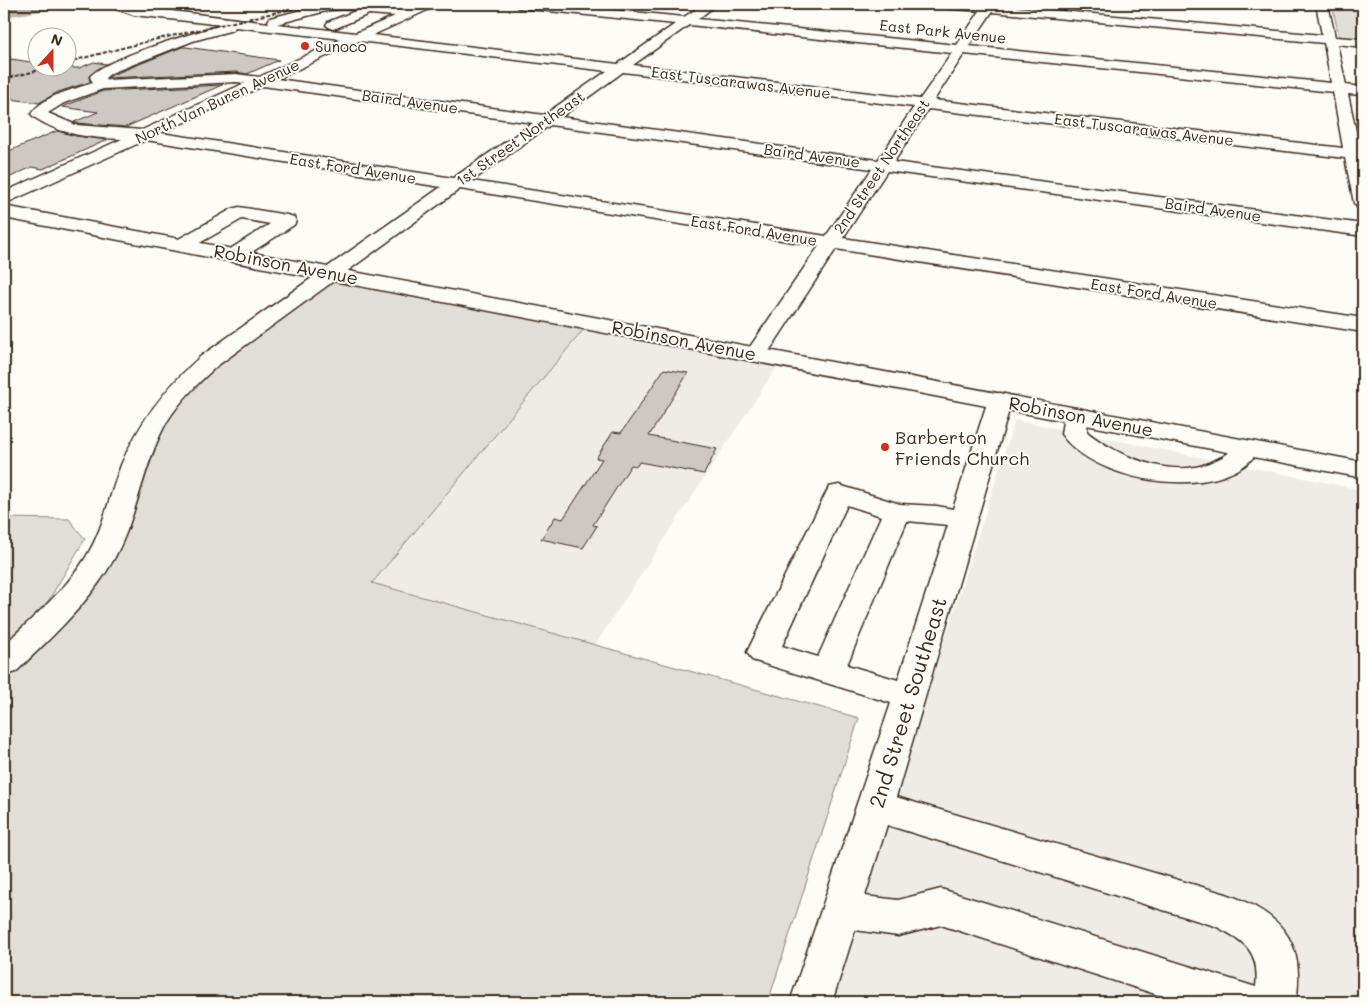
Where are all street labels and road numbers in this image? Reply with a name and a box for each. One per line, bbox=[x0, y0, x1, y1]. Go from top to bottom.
street label: East Park Avenue bbox=[879, 14, 1007, 48]
street label: North Van Buren Avenue bbox=[132, 54, 302, 148]
street label: East Tuscarawas Avenue bbox=[650, 61, 832, 103]
street label: Baird Avenue bbox=[361, 84, 459, 118]
street label: 1st Street Northeast bbox=[452, 86, 588, 190]
street label: 2nd Street Northeast bbox=[828, 95, 934, 237]
street label: East Tuscarawas Avenue bbox=[1053, 108, 1235, 150]
street label: Baird Avenue bbox=[763, 138, 861, 172]
street label: East Ford Avenue bbox=[288, 148, 418, 188]
street label: Baird Avenue bbox=[1164, 192, 1262, 226]
street label: East Ford Avenue bbox=[689, 210, 819, 250]
street label: Robinson Avenue bbox=[212, 238, 360, 290]
street label: East Ford Avenue bbox=[1089, 273, 1219, 313]
street label: Robinson Avenue bbox=[610, 314, 758, 366]
street label: Robinson Avenue bbox=[1007, 390, 1155, 442]
street label: 2nd Street Southeast bbox=[862, 593, 952, 811]

